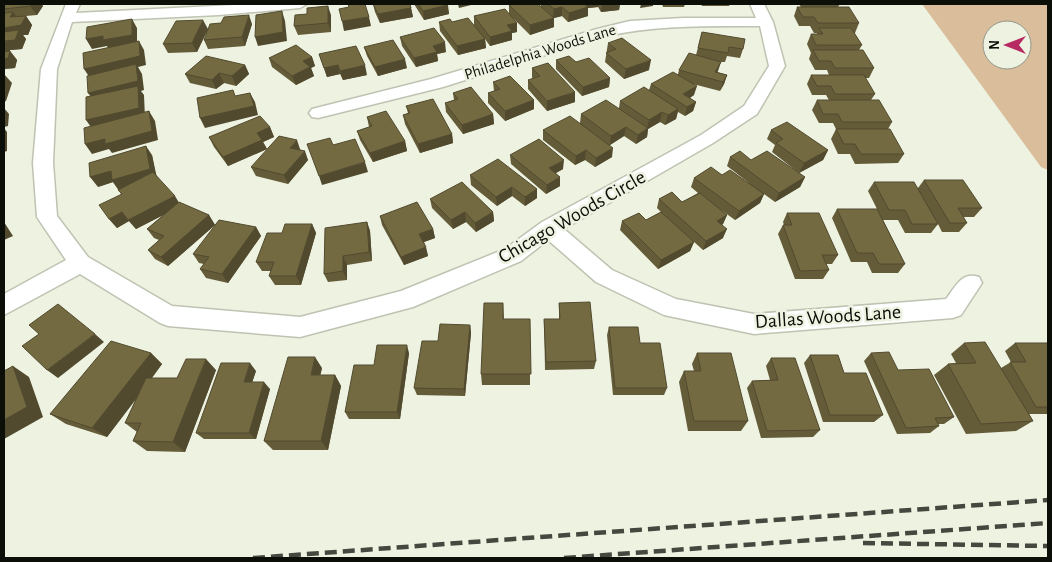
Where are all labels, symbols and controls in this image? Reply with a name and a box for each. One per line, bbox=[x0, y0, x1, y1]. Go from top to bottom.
north arrow bbox=[982, 20, 1032, 70]
street label: Philadelphia Woods Lane bbox=[462, 21, 618, 83]
text: N bbox=[988, 40, 1002, 50]
street label: Chicago Woods Circle bbox=[495, 167, 649, 267]
street label: Dallas Woods Lane bbox=[754, 302, 902, 332]

